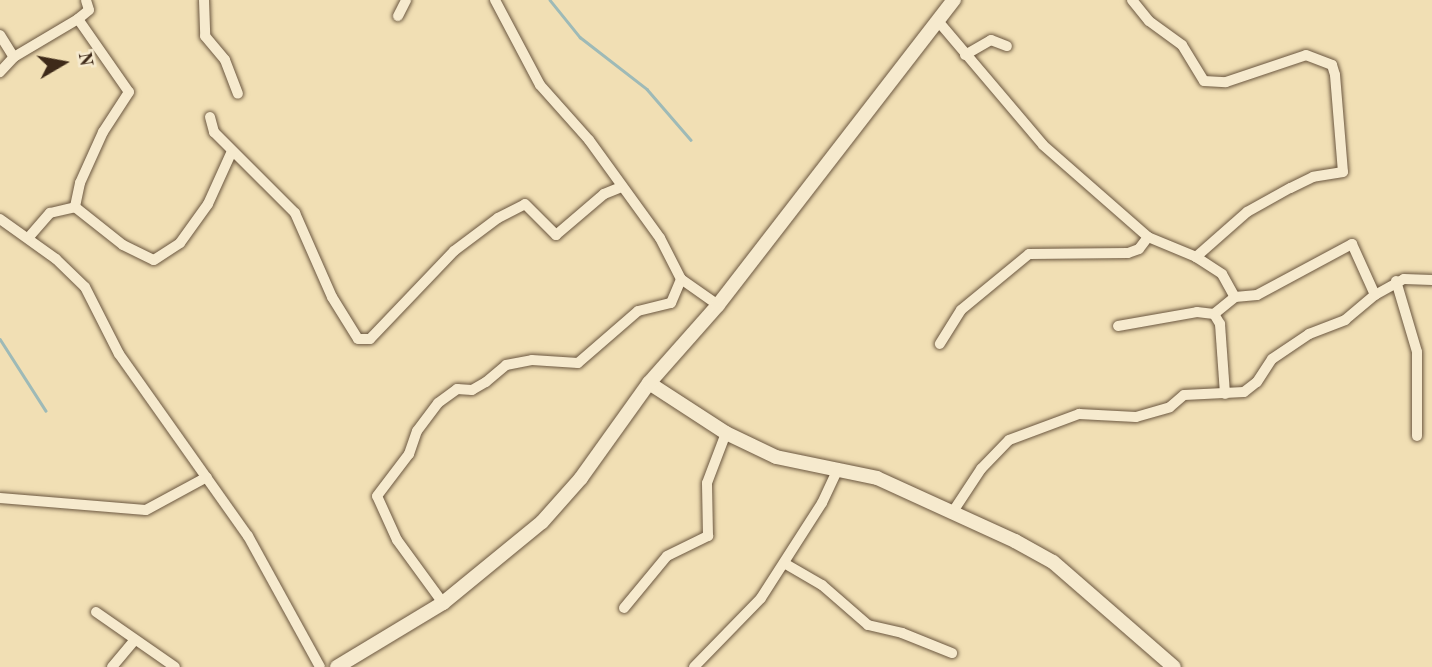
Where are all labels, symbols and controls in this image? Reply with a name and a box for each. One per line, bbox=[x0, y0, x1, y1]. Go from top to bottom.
north arrow bbox=[28, 28, 98, 98]
text: N bbox=[74, 50, 95, 68]

